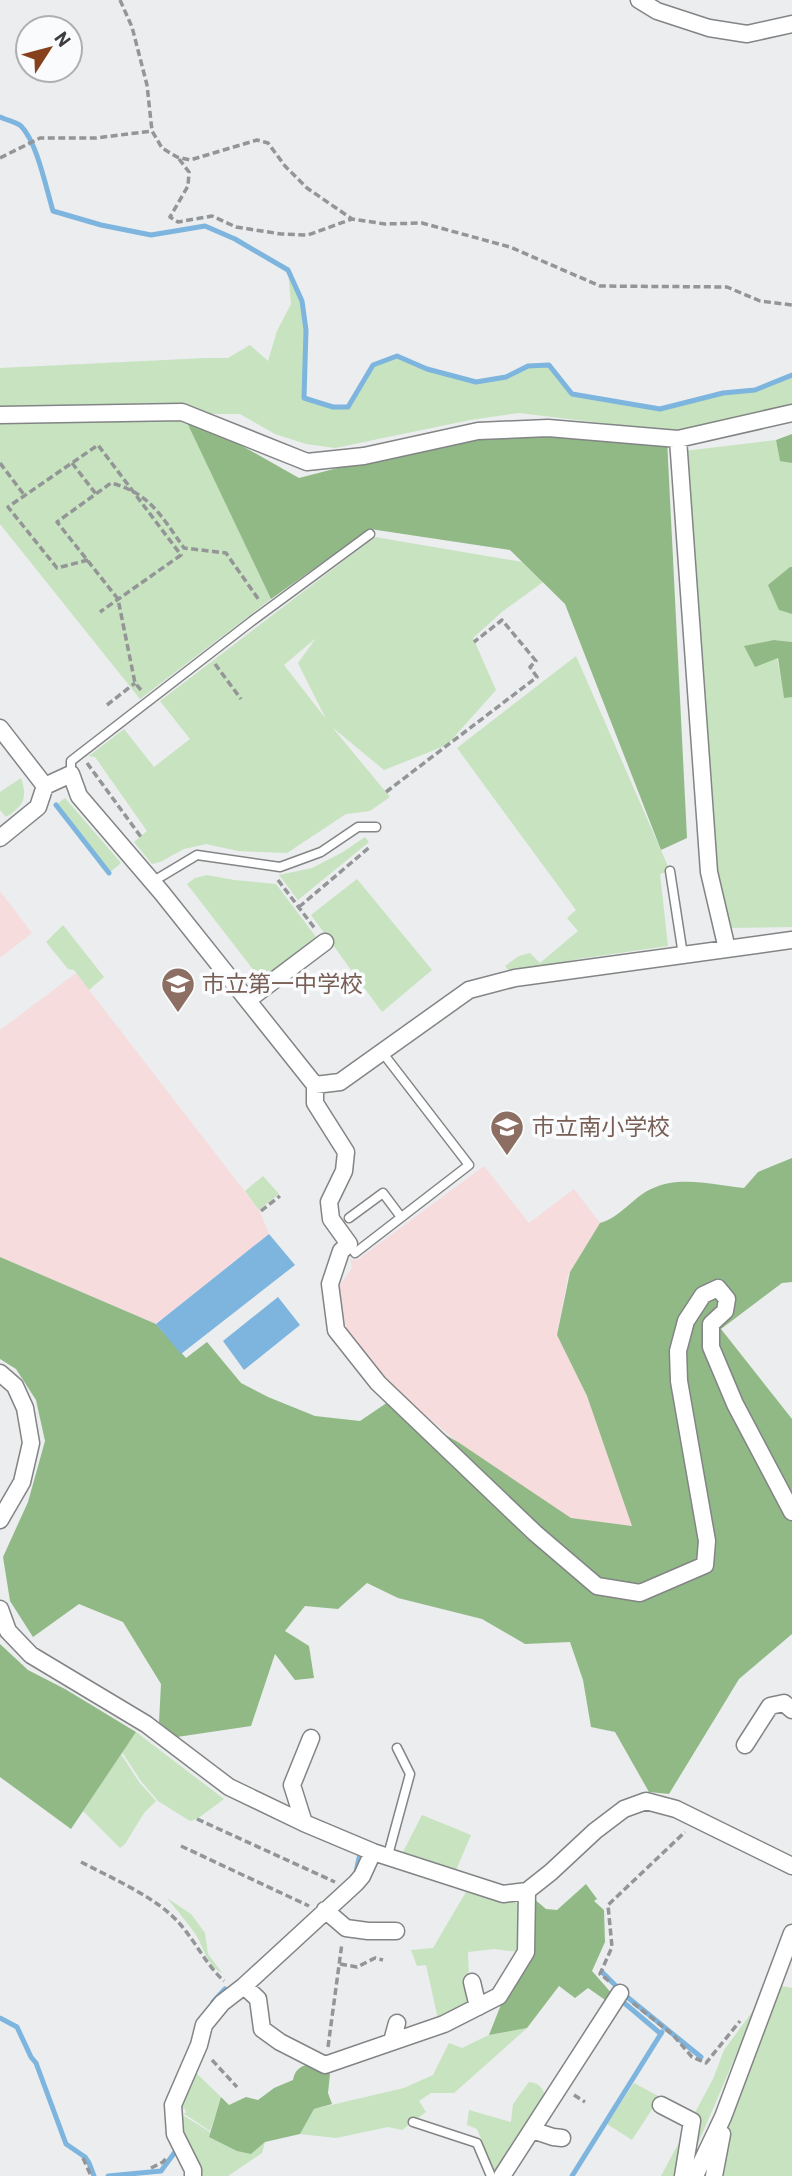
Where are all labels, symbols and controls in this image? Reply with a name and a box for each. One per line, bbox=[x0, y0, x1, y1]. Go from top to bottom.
north arrow bbox=[14, 14, 84, 84]
text: N bbox=[50, 27, 76, 51]
school or university icon: 市立第一中学校 bbox=[159, 965, 197, 1014]
place label: 市立第一中学校 bbox=[202, 969, 363, 997]
school or university icon: 市立南小学校 bbox=[488, 1108, 526, 1157]
place label: 市立南小学校 bbox=[532, 1112, 670, 1140]

